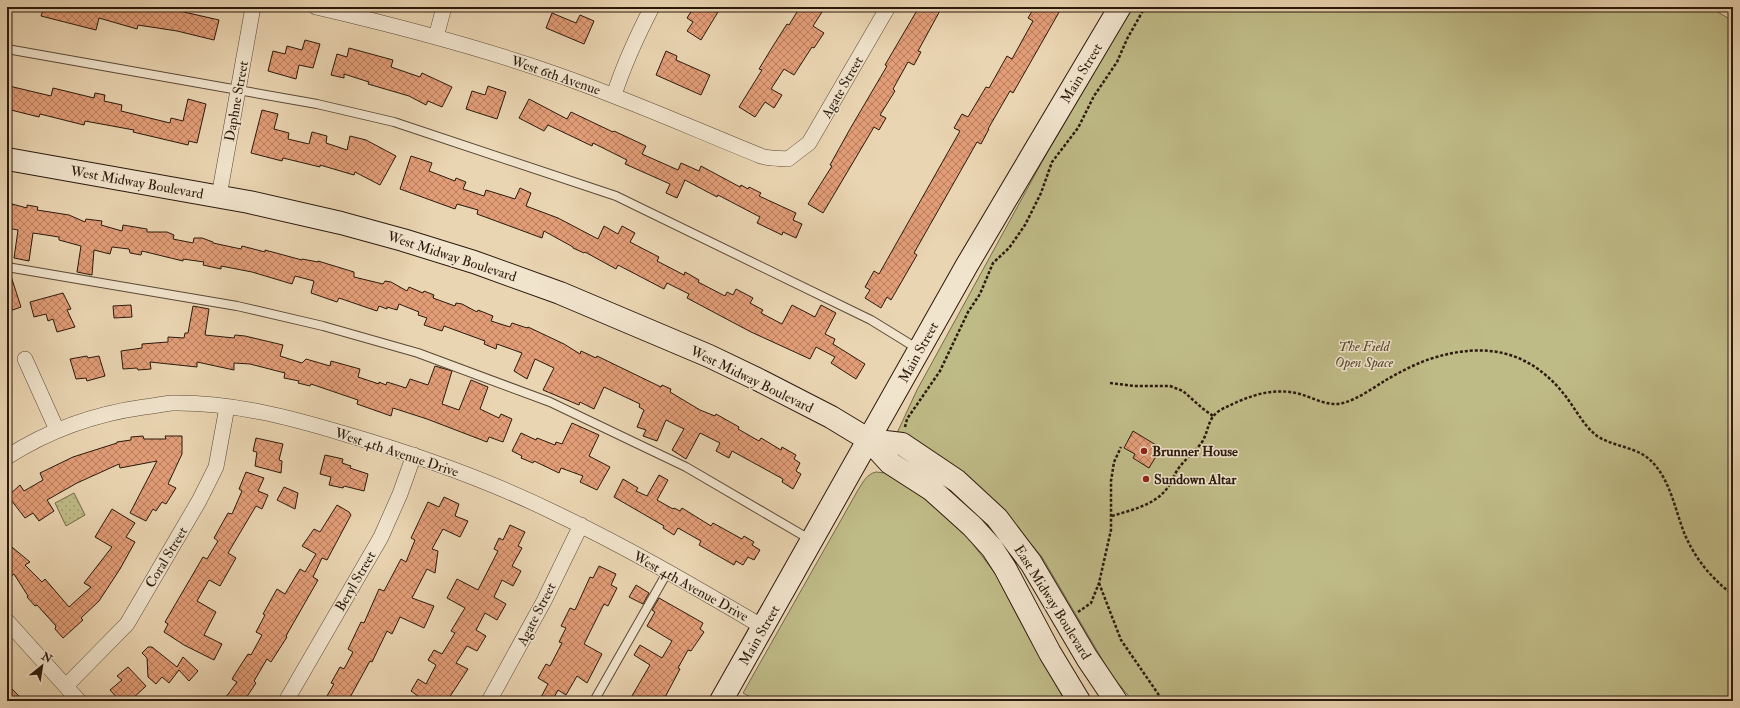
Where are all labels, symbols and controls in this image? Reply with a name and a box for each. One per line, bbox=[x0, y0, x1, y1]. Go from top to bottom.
street label: Main Street bbox=[1057, 40, 1106, 106]
street label: West 6th Avenue bbox=[508, 52, 603, 99]
street label: Agate Street bbox=[817, 53, 867, 122]
street label: Daphne Street bbox=[221, 59, 253, 143]
street label: West Midway Boulevard bbox=[68, 162, 205, 204]
street label: West Midway Boulevard bbox=[384, 227, 519, 286]
street label: Main Street bbox=[895, 318, 942, 386]
park label: The Field Open Space bbox=[1335, 338, 1394, 371]
street label: West Midway Boulevard bbox=[686, 342, 816, 418]
street label: West 4th Avenue Drive bbox=[332, 424, 461, 481]
place label: Brunner House bbox=[1152, 443, 1238, 460]
marker: Brunner House bbox=[1139, 446, 1149, 456]
place label: Sundown Altar bbox=[1154, 471, 1237, 488]
marker: Sundown Altar bbox=[1141, 474, 1151, 484]
street label: Coral Street bbox=[142, 523, 192, 591]
street label: East Midway Boulevard bbox=[1010, 542, 1095, 663]
street label: West 4th Avenue Drive bbox=[629, 547, 751, 625]
street label: Beryl Street bbox=[331, 548, 381, 615]
street label: Agate Street bbox=[513, 579, 560, 650]
street label: Main Street bbox=[735, 602, 784, 668]
north arrow bbox=[22, 646, 62, 686]
text: N bbox=[38, 649, 55, 666]

